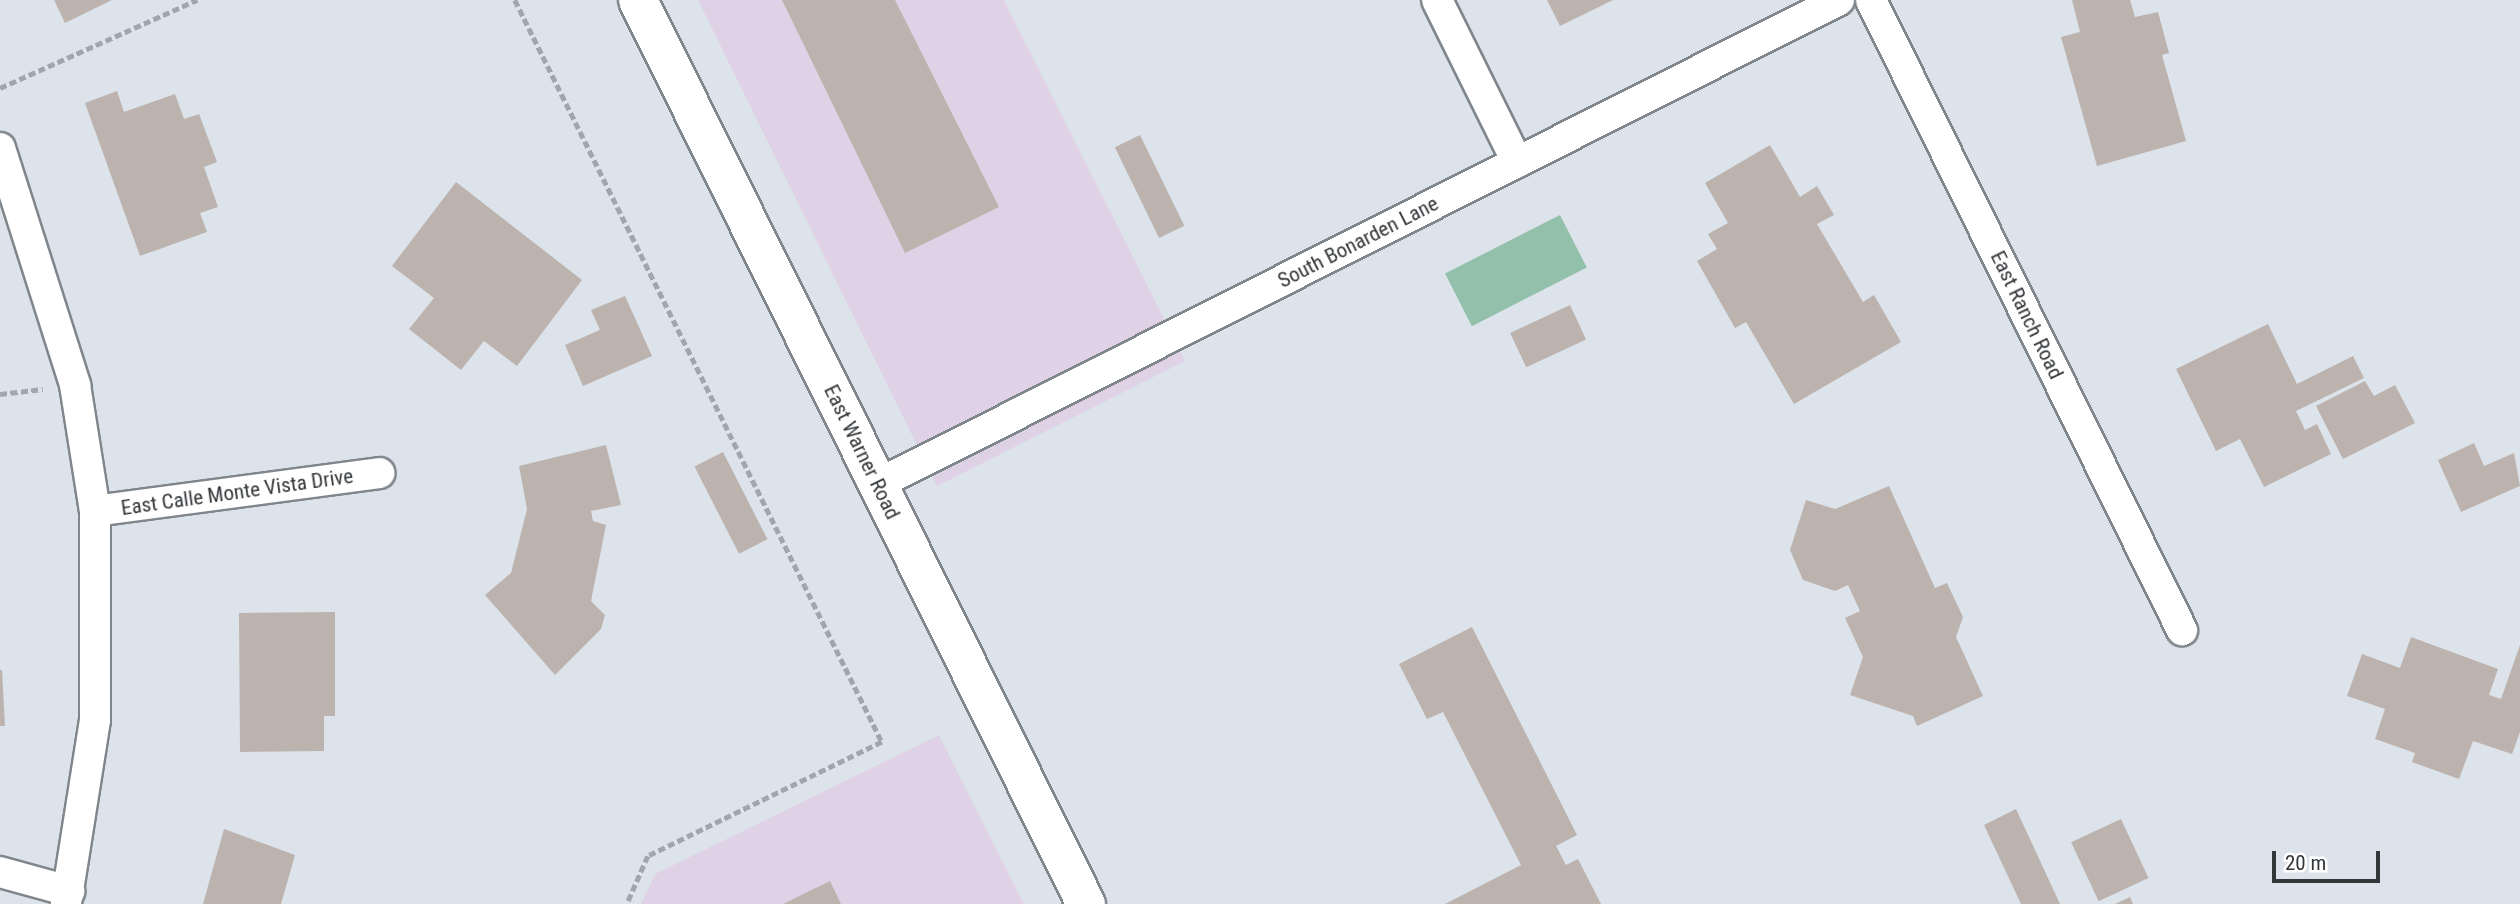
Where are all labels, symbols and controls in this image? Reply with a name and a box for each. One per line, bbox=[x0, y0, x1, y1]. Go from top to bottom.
street label: South Bonarden Lane bbox=[1274, 191, 1442, 293]
street label: East Ranch Road bbox=[1985, 247, 2069, 383]
street label: East Warner Road bbox=[819, 381, 905, 523]
street label: East Calle Monte Vista Drive bbox=[119, 463, 355, 521]
scale bar bbox=[2275, 838, 2384, 882]
text: 20 m bbox=[2285, 851, 2326, 875]

